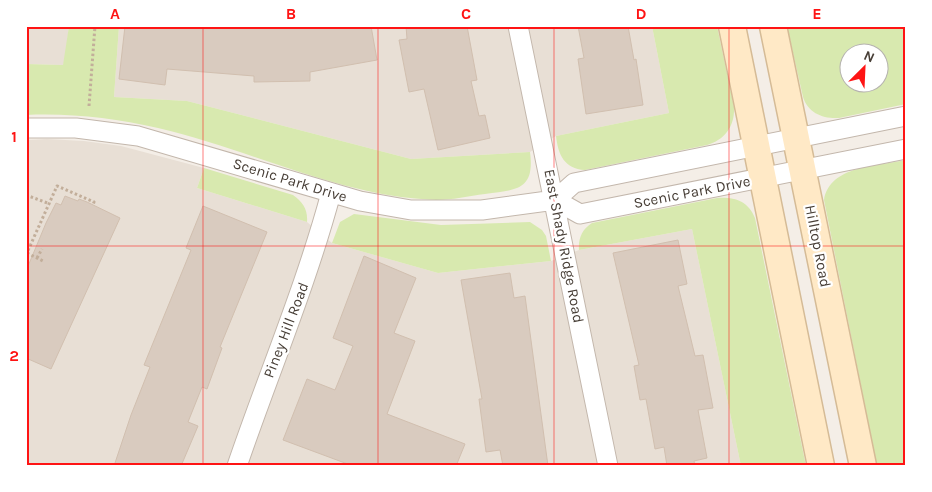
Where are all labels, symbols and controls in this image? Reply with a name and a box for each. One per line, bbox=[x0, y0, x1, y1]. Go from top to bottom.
text: A bbox=[110, 4, 120, 23]
text: B bbox=[286, 4, 296, 23]
text: C bbox=[461, 4, 471, 23]
text: D bbox=[636, 4, 647, 23]
text: E bbox=[812, 4, 822, 23]
north arrow bbox=[840, 42, 890, 92]
text: N bbox=[861, 47, 877, 66]
text: 1 bbox=[11, 127, 17, 146]
street label: Scenic Park Drive bbox=[231, 154, 349, 206]
street label: East Shady Ridge Road bbox=[540, 168, 588, 324]
street label: Scenic Park Drive bbox=[632, 172, 752, 212]
street label: Hilltop Road bbox=[801, 203, 835, 289]
street label: Piney Hill Road bbox=[259, 280, 313, 380]
text: 2 bbox=[9, 346, 19, 365]

